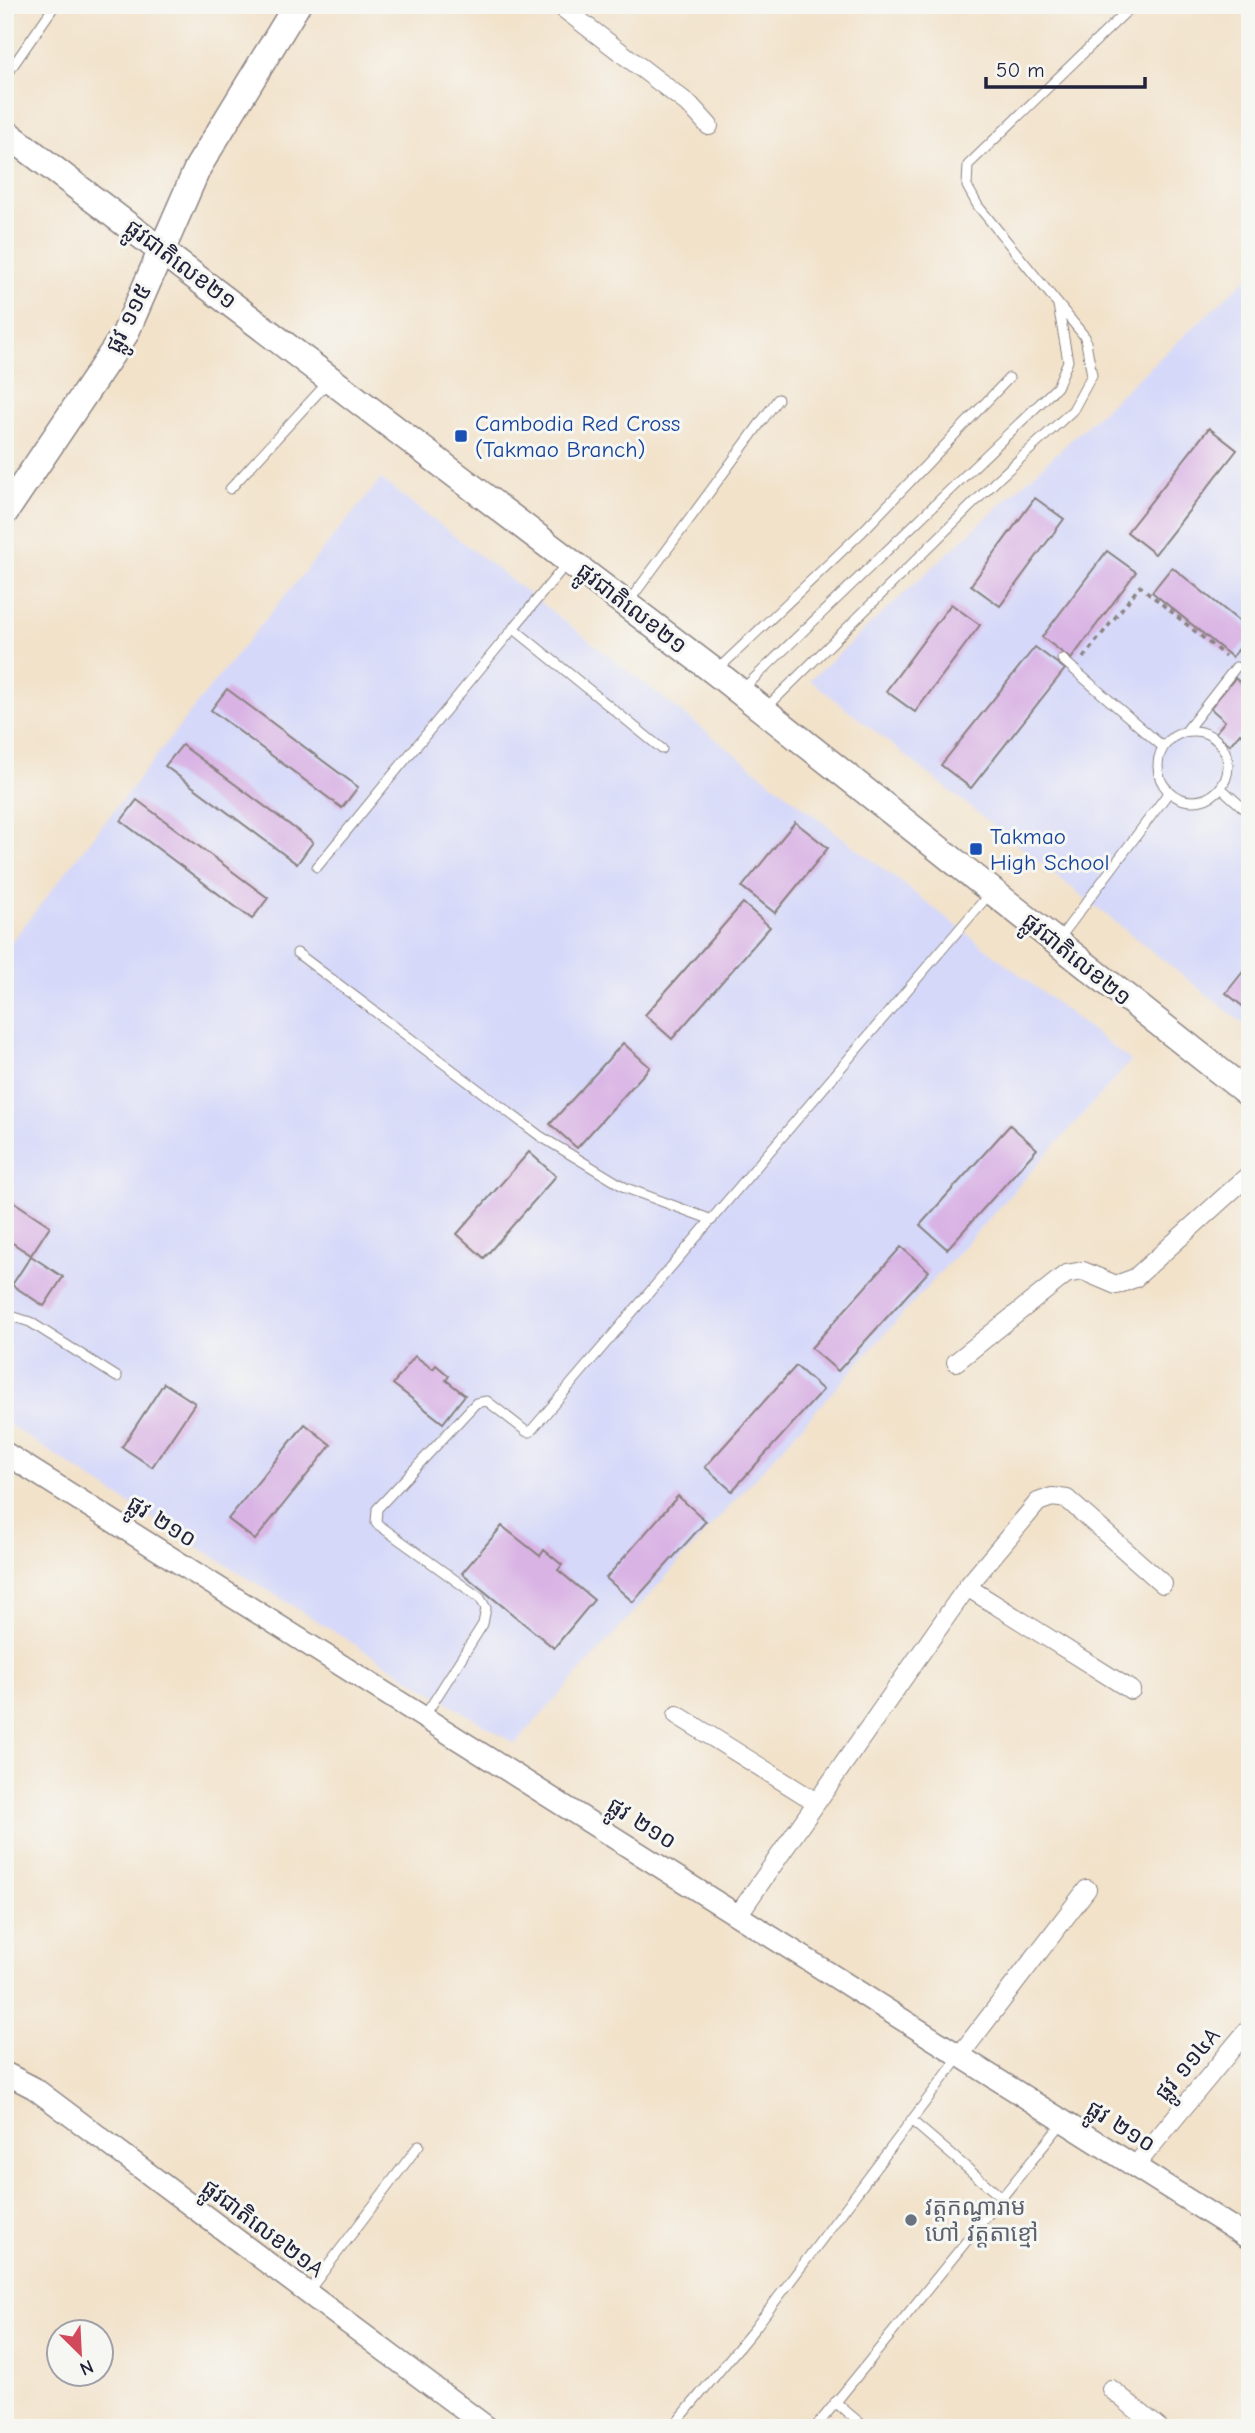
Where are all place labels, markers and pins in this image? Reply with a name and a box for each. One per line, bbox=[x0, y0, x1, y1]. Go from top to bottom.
place label: Cambodia Red Cross (Takmao Branch) bbox=[475, 410, 680, 463]
marker: Cambodia Red Cross (Takmao Branch) bbox=[453, 428, 469, 444]
place label: Takmao High School bbox=[990, 823, 1110, 876]
marker: Takmao High School bbox=[968, 841, 984, 857]
place label: វត្តកណ្ធារាម ហៅ វត្តតាខ្មៅ bbox=[925, 2194, 1038, 2248]
marker: វត្តកណ្ធារាម ហៅ វត្តតាខ្មៅ bbox=[903, 2212, 919, 2228]

